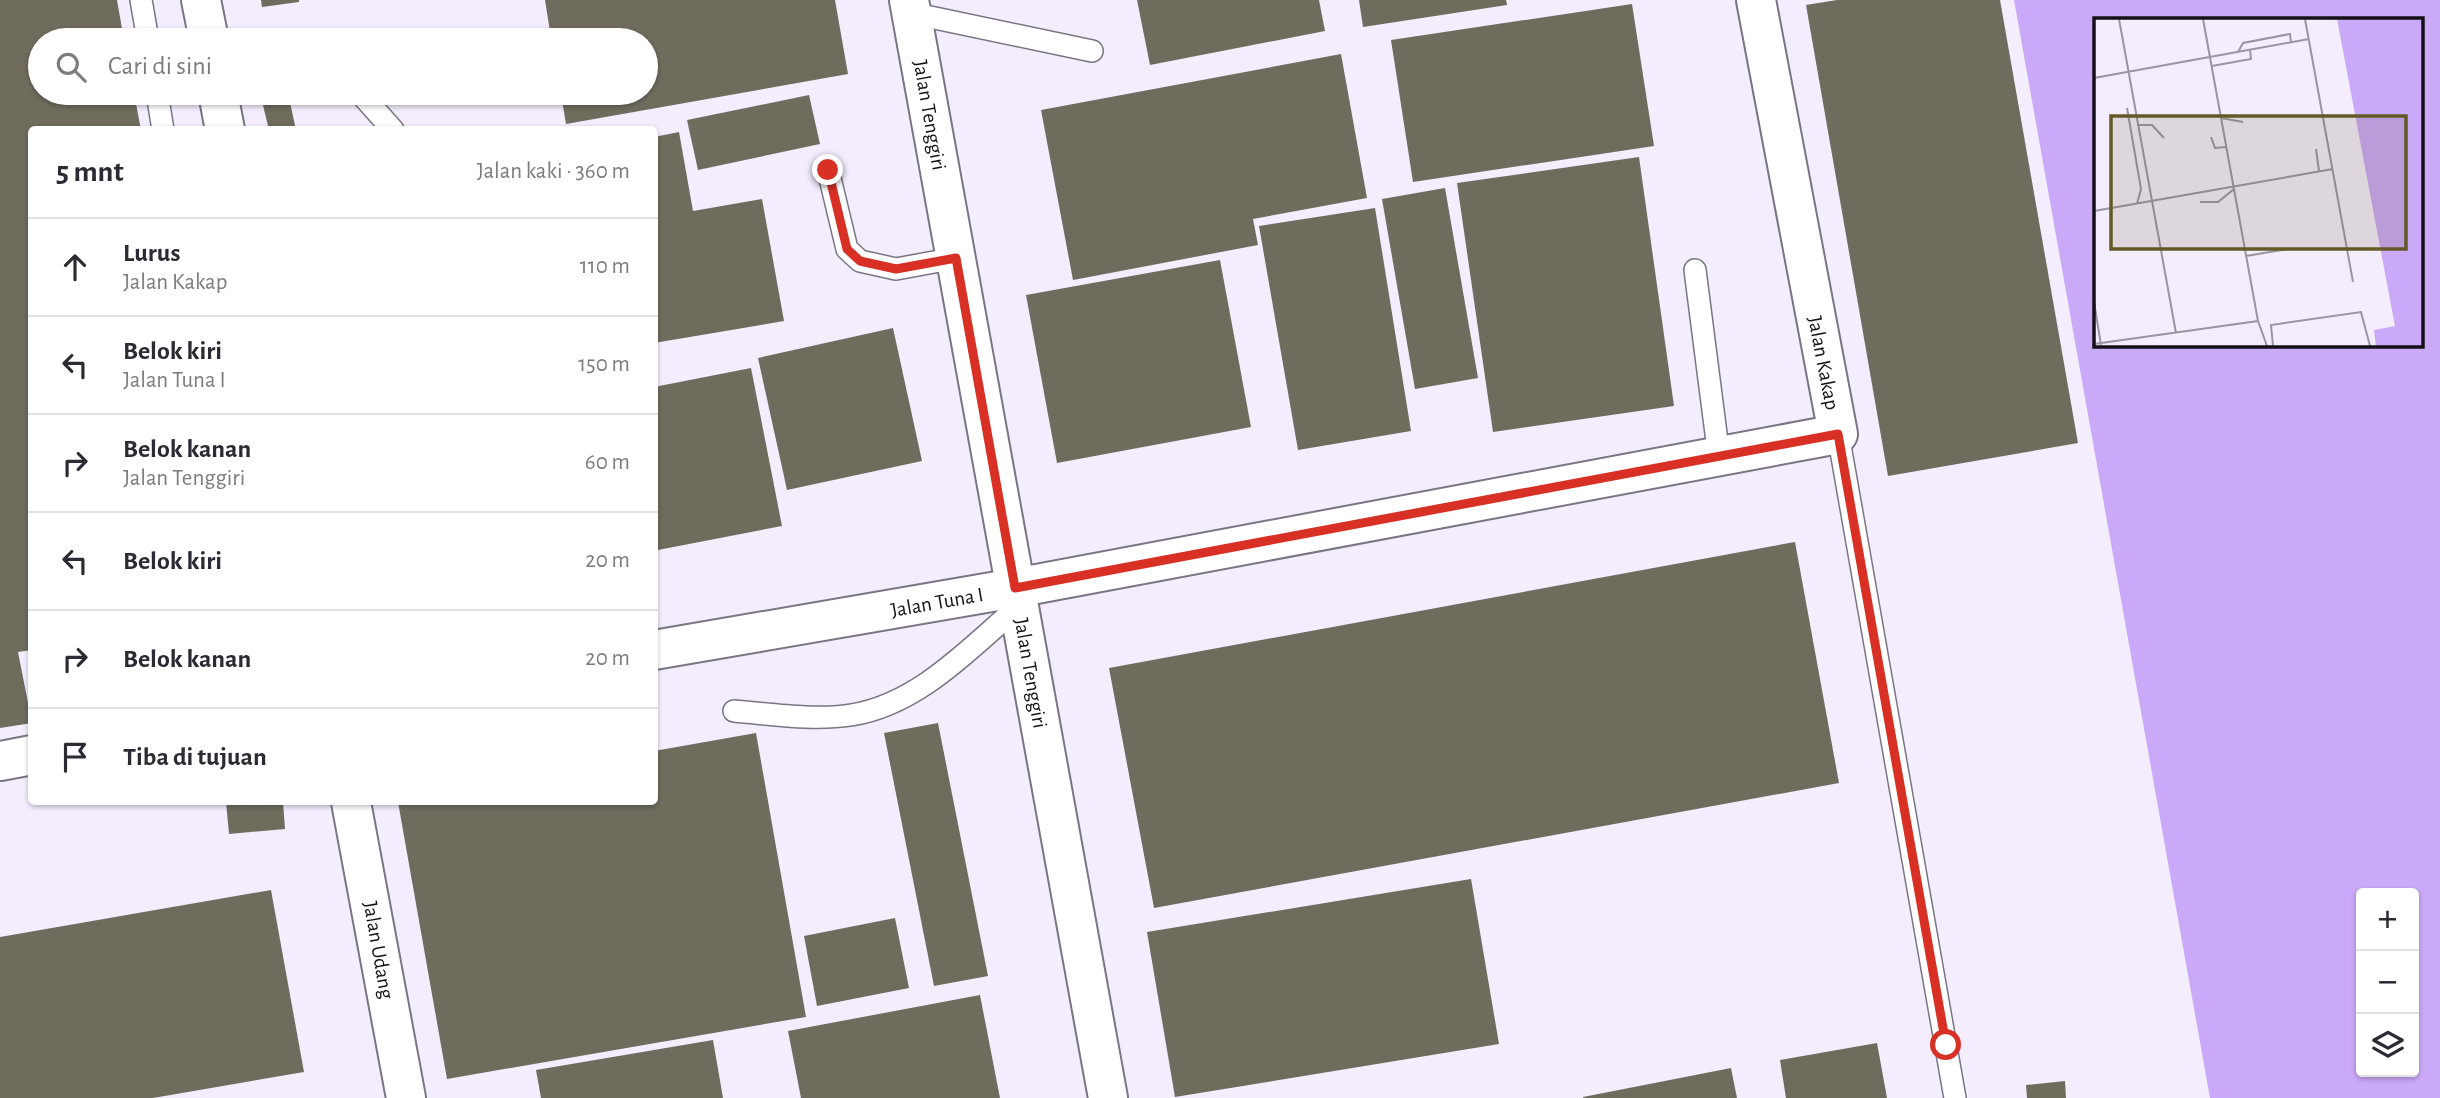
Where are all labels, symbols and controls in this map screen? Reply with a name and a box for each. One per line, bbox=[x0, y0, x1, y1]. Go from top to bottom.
inset map bbox=[2094, 18, 2422, 346]
search box bbox=[28, 28, 658, 105]
icon: search bbox=[52, 48, 90, 86]
text: Cari di sini bbox=[108, 53, 212, 79]
street label: Jalan Tenggiri bbox=[909, 58, 950, 172]
route end bbox=[812, 154, 843, 185]
text: 5 mnt bbox=[56, 157, 124, 187]
text: Jalan kaki · 360 m bbox=[477, 160, 630, 183]
text: Lurus bbox=[123, 240, 180, 266]
icon: ahead bbox=[56, 248, 94, 286]
text: 110 m bbox=[580, 255, 630, 278]
text: Jalan Kakap bbox=[123, 271, 227, 294]
street label: Jalan Kakap bbox=[1804, 314, 1843, 412]
text: Belok kiri bbox=[123, 338, 222, 364]
icon: left bbox=[56, 346, 94, 384]
text: 150 m bbox=[578, 353, 630, 376]
text: Jalan Tuna I bbox=[123, 369, 226, 392]
text: Belok kanan bbox=[123, 436, 251, 462]
icon: right bbox=[56, 444, 94, 482]
text: 60 m bbox=[585, 451, 630, 474]
text: Jalan Tenggiri bbox=[123, 467, 245, 490]
icon: left bbox=[56, 542, 94, 580]
text: Belok kiri bbox=[123, 548, 222, 574]
text: 20 m bbox=[585, 549, 630, 572]
street label: Jalan Tuna I bbox=[889, 584, 985, 621]
street label: Jalan Tenggiri bbox=[1010, 616, 1051, 730]
icon: right bbox=[56, 640, 94, 678]
text: Belok kanan bbox=[123, 646, 251, 672]
text: 20 m bbox=[585, 647, 630, 670]
icon: arrive bbox=[56, 738, 94, 776]
text: Tiba di tujuan bbox=[123, 744, 267, 770]
map controls bbox=[2356, 888, 2419, 1077]
button: + bbox=[2356, 888, 2419, 951]
street label: Jalan Udang bbox=[360, 900, 398, 1001]
button: − bbox=[2356, 951, 2419, 1014]
button: layers bbox=[2356, 1014, 2419, 1077]
route start bbox=[1930, 1029, 1961, 1060]

